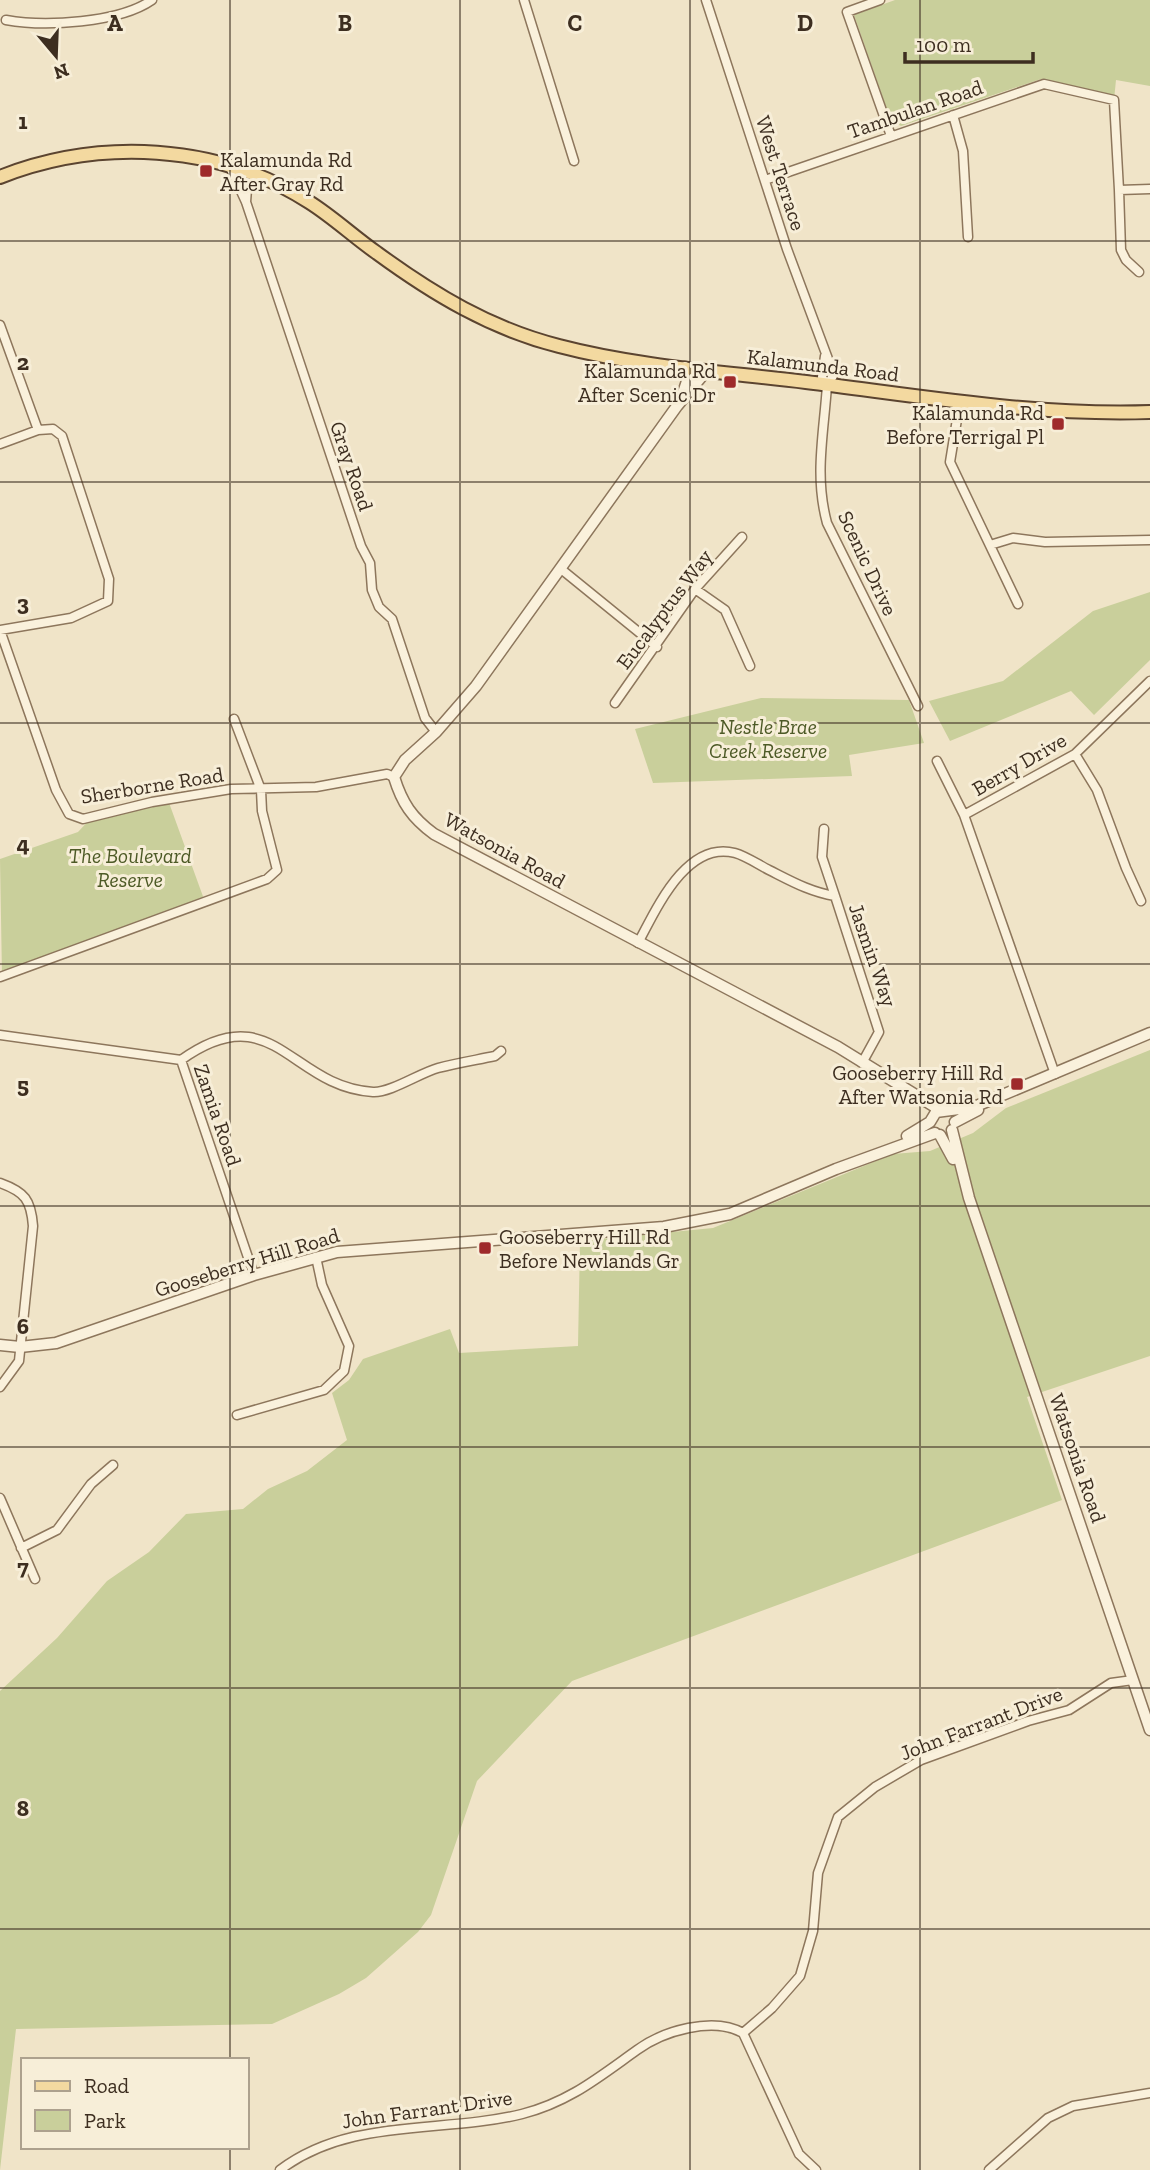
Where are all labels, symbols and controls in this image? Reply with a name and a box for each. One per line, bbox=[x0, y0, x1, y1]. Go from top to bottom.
text: A bbox=[107, 9, 123, 37]
text: B bbox=[338, 9, 352, 37]
text: C bbox=[568, 9, 582, 37]
text: D bbox=[797, 9, 813, 37]
north arrow bbox=[21, 21, 91, 91]
scale bar bbox=[905, 21, 1033, 65]
text: 100 m bbox=[916, 32, 971, 57]
text: N bbox=[51, 58, 72, 85]
street label: Tambulan Road bbox=[844, 74, 986, 144]
text: 1 bbox=[18, 107, 28, 135]
street label: West Terrace bbox=[751, 113, 811, 233]
place label: Kalamunda Rd After Gray Rd bbox=[220, 147, 353, 196]
marker: Kalamunda Rd After Gray Rd bbox=[198, 163, 214, 179]
street label: Kalamunda Road bbox=[746, 343, 901, 387]
text: 2 bbox=[17, 348, 29, 376]
place label: Kalamunda Rd After Scenic Dr bbox=[578, 358, 716, 407]
marker: Kalamunda Rd After Scenic Dr bbox=[722, 374, 738, 390]
place label: Kalamunda Rd Before Terrigal Pl bbox=[886, 400, 1044, 449]
marker: Kalamunda Rd Before Terrigal Pl bbox=[1050, 416, 1066, 432]
street label: Gray Road bbox=[325, 418, 379, 515]
street label: Scenic Drive bbox=[833, 507, 903, 619]
street label: Eucalyptus Way bbox=[611, 544, 717, 674]
text: 3 bbox=[17, 589, 29, 617]
park label: Nestle Brae Creek Reserve bbox=[709, 714, 827, 763]
street label: Berry Drive bbox=[967, 727, 1071, 801]
street label: Sherborne Road bbox=[79, 761, 226, 809]
street label: Watsonia Road bbox=[440, 806, 570, 894]
text: 4 bbox=[16, 830, 30, 858]
park label: The Boulevard Reserve bbox=[69, 843, 192, 892]
street label: Jasmin Way bbox=[844, 900, 902, 1010]
place label: Gooseberry Hill Rd After Watsonia Rd bbox=[832, 1060, 1003, 1109]
street label: Zamia Road bbox=[189, 1061, 247, 1170]
text: 5 bbox=[17, 1071, 29, 1099]
marker: Gooseberry Hill Rd After Watsonia Rd bbox=[1009, 1076, 1025, 1092]
street label: Gooseberry Hill Road bbox=[152, 1222, 343, 1302]
place label: Gooseberry Hill Rd Before Newlands Gr bbox=[499, 1224, 680, 1273]
marker: Gooseberry Hill Rd Before Newlands Gr bbox=[477, 1240, 493, 1256]
text: 6 bbox=[17, 1312, 29, 1340]
street label: Watsonia Road bbox=[1044, 1390, 1112, 1526]
text: 7 bbox=[17, 1553, 29, 1581]
street label: John Farrant Drive bbox=[896, 1681, 1066, 1765]
text: 8 bbox=[17, 1794, 29, 1822]
legend bbox=[21, 2058, 248, 2149]
text: Road bbox=[84, 2073, 130, 2098]
street label: John Farrant Drive bbox=[340, 2085, 514, 2133]
text: Park bbox=[84, 2108, 126, 2133]

